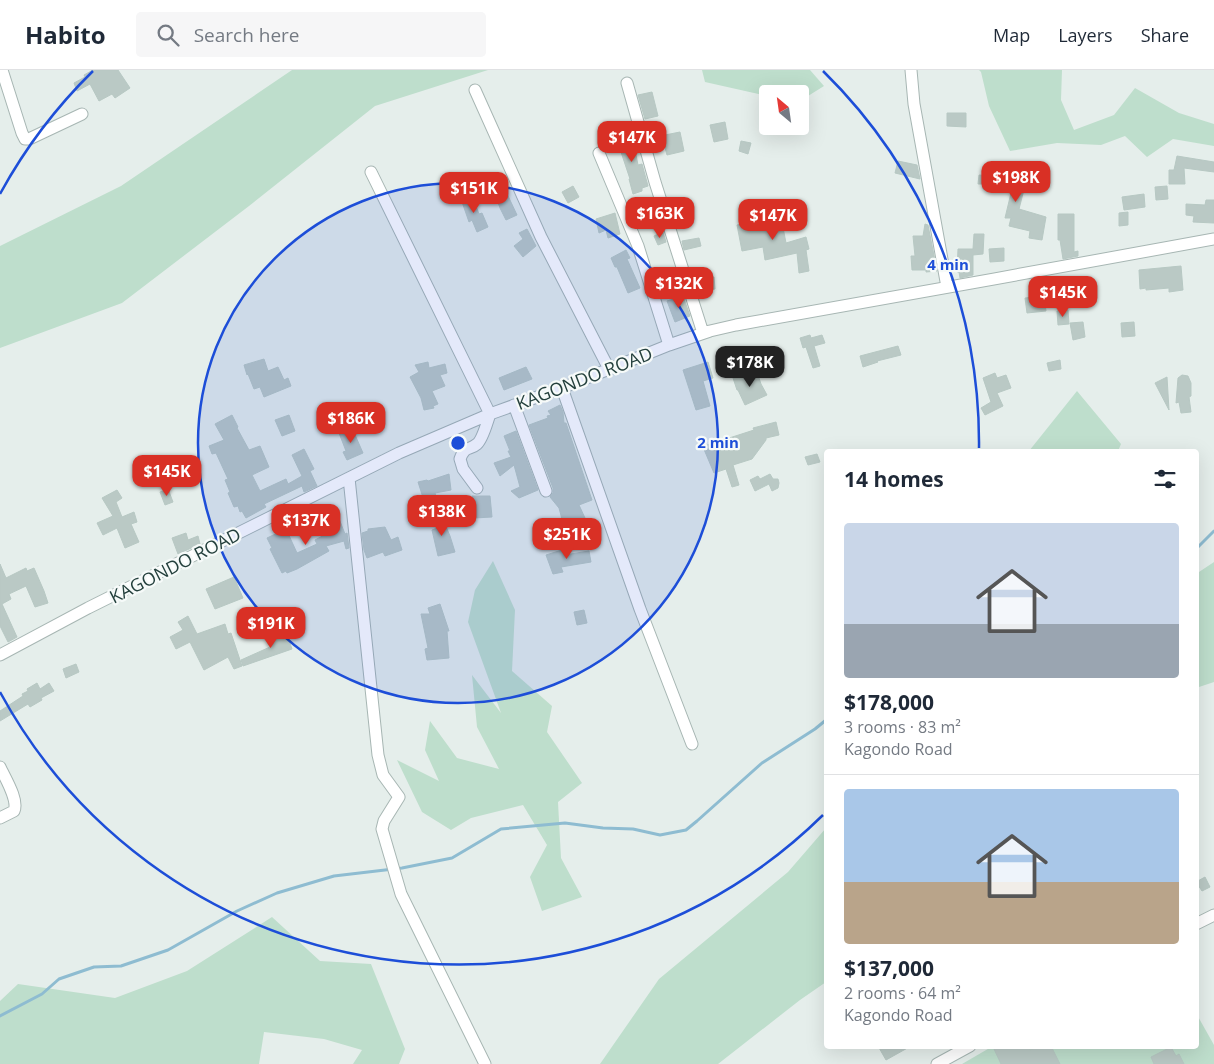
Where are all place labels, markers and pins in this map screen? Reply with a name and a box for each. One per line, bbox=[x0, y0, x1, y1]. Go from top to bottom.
pin: $147K bbox=[597, 121, 667, 163]
pin: $198K bbox=[981, 160, 1051, 203]
pin: $151K bbox=[439, 172, 509, 214]
pin: $163K bbox=[625, 196, 695, 239]
pin: $147K bbox=[738, 198, 808, 241]
pin: $132K bbox=[644, 266, 714, 309]
pin: $145K bbox=[1028, 276, 1098, 318]
pin: $178K bbox=[715, 346, 785, 388]
pin: $186K bbox=[316, 402, 386, 444]
centre of rings bbox=[449, 434, 467, 452]
pin: $145K bbox=[132, 454, 202, 497]
pin: $138K bbox=[407, 494, 477, 537]
pin: $137K bbox=[271, 504, 341, 546]
pin: $251K bbox=[532, 518, 602, 560]
pin: $191K bbox=[236, 606, 306, 649]

